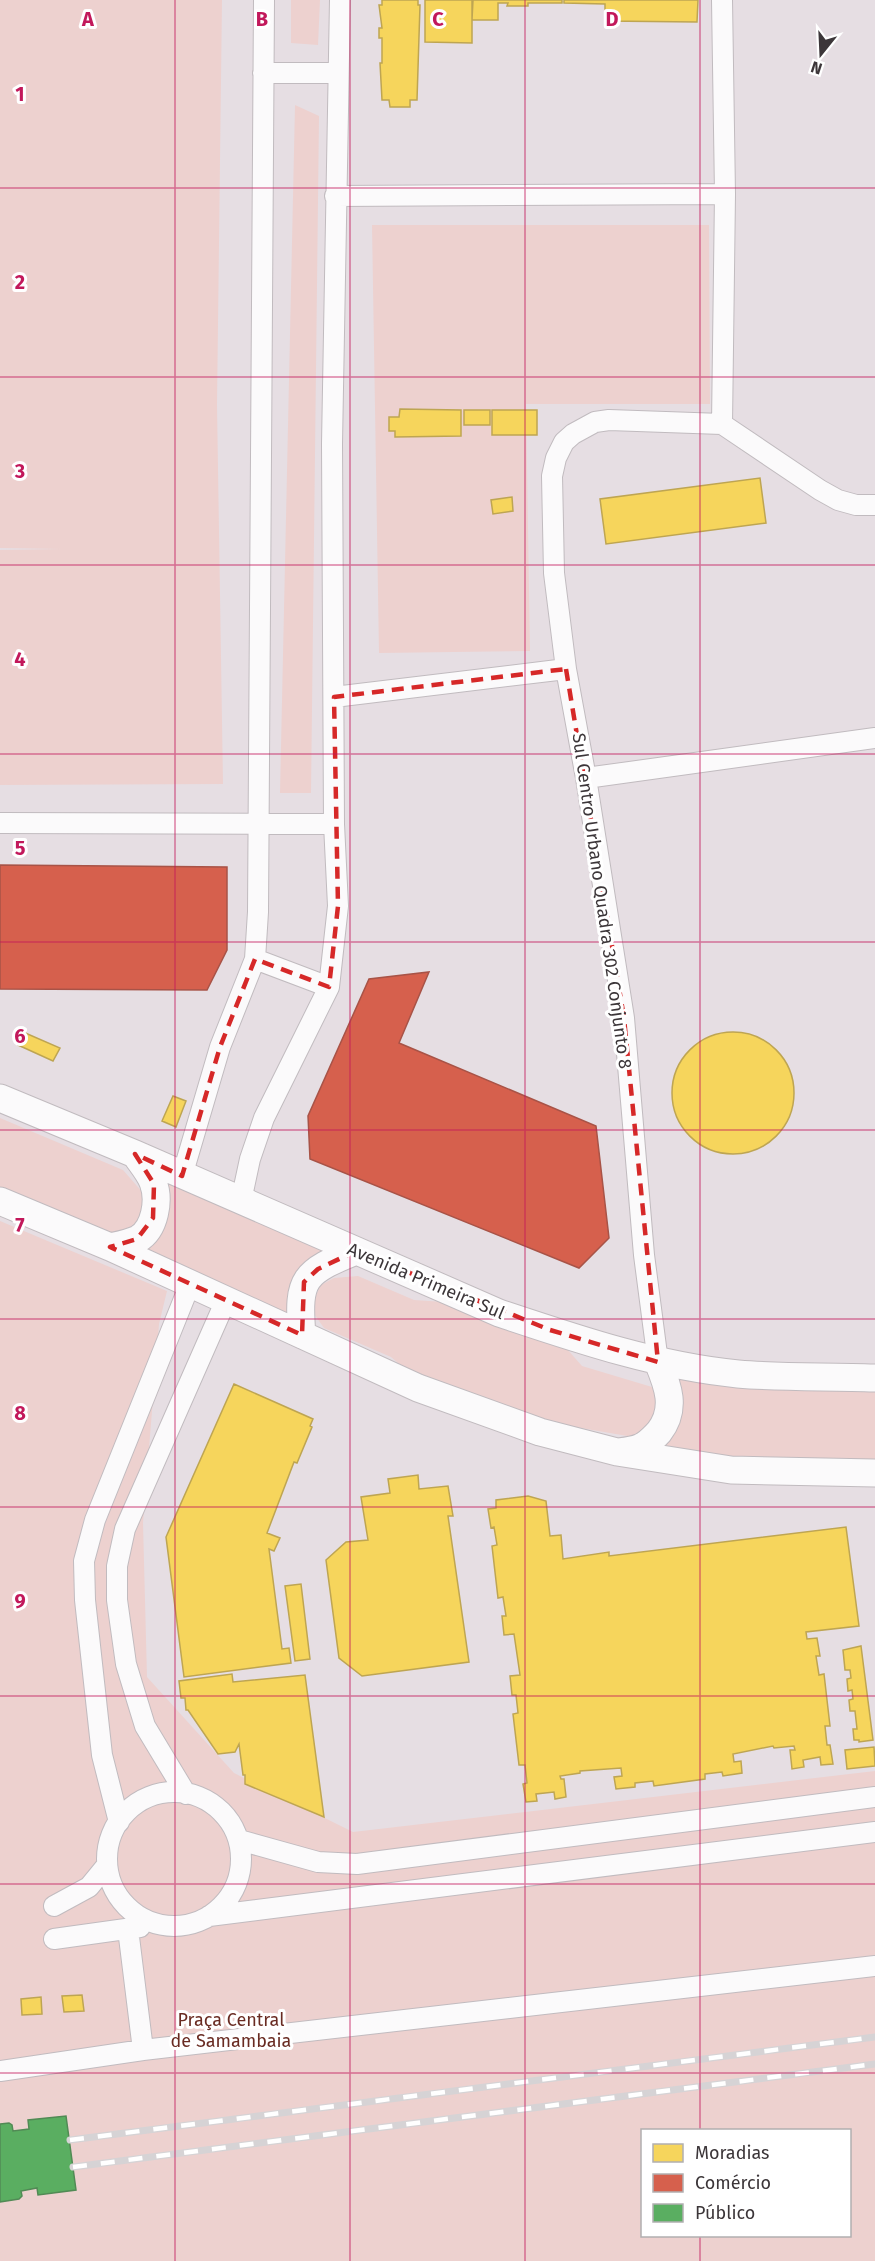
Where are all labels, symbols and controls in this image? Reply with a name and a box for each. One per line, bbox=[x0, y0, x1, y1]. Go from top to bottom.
text: A bbox=[81, 7, 95, 31]
text: B bbox=[256, 7, 268, 31]
text: C bbox=[432, 7, 444, 31]
text: D bbox=[605, 7, 619, 31]
north arrow bbox=[791, 24, 851, 84]
text: N bbox=[809, 57, 824, 78]
text: 1 bbox=[15, 82, 25, 106]
text: 2 bbox=[15, 270, 25, 294]
text: 3 bbox=[14, 459, 25, 483]
text: 4 bbox=[14, 647, 26, 671]
street label: Sul Centro Urbano Quadra 302 Conjunto 8 bbox=[568, 732, 636, 1070]
text: 5 bbox=[15, 836, 26, 860]
text: 6 bbox=[14, 1024, 26, 1048]
text: 7 bbox=[15, 1213, 25, 1237]
street label: Avenida Primeira Sul bbox=[344, 1238, 508, 1324]
text: 8 bbox=[14, 1401, 26, 1425]
text: 9 bbox=[14, 1589, 26, 1613]
park label: Praça Central de Samambaia bbox=[171, 2009, 291, 2052]
legend bbox=[641, 2129, 851, 2237]
text: Moradias bbox=[695, 2142, 769, 2164]
text: Comércio bbox=[695, 2172, 771, 2194]
text: Público bbox=[695, 2202, 755, 2224]

